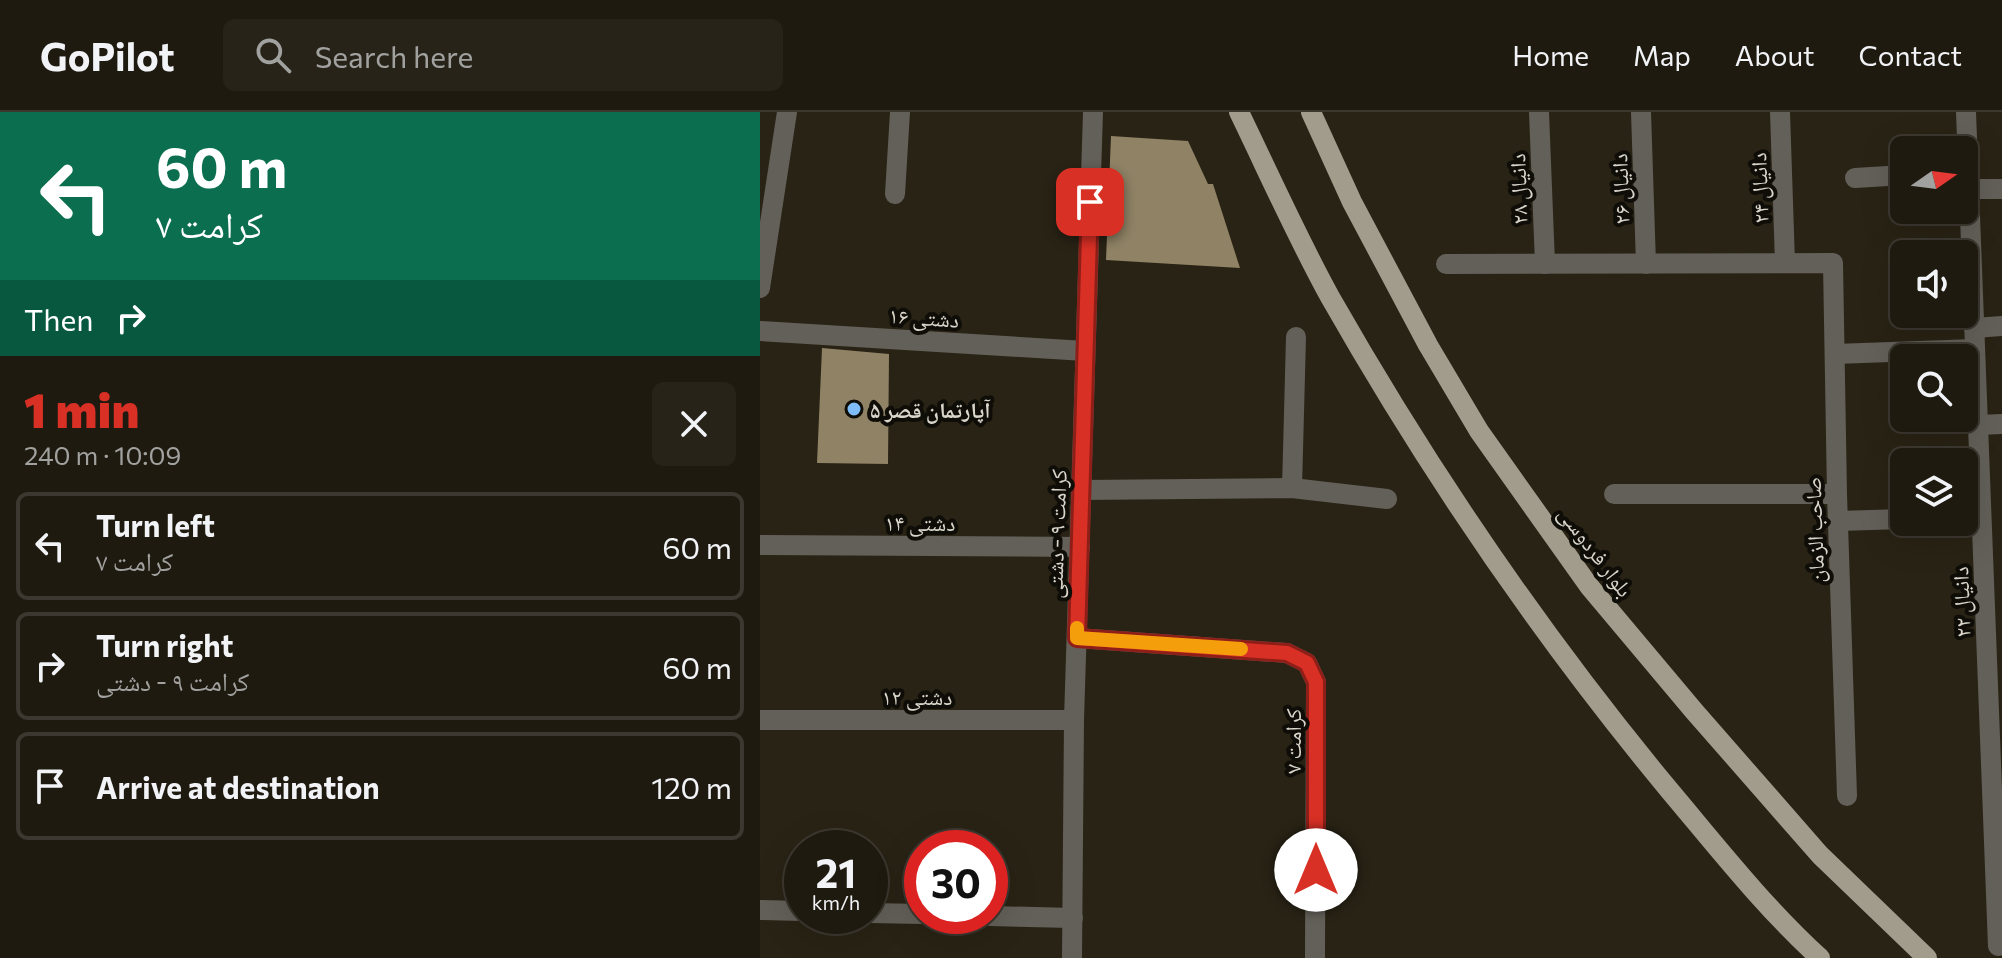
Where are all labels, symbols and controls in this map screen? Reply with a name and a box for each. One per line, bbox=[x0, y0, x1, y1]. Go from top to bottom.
search box bbox=[223, 19, 783, 91]
text: GoPilot bbox=[40, 32, 175, 79]
icon: search bbox=[251, 33, 295, 77]
text: Search here bbox=[315, 37, 473, 74]
text: Home bbox=[1512, 38, 1589, 72]
text: Map bbox=[1633, 38, 1691, 72]
text: About bbox=[1735, 38, 1815, 72]
text: Contact bbox=[1859, 38, 1962, 72]
text: 60 m bbox=[156, 131, 287, 200]
north arrow bbox=[1890, 136, 1978, 224]
map controls bbox=[1890, 136, 1978, 536]
icon: left bbox=[24, 144, 128, 248]
street label: دانیال ۲۴ bbox=[1744, 152, 1775, 224]
street label: دانیال ۲۸ bbox=[1503, 153, 1534, 225]
street label: دانیال ۲۶ bbox=[1605, 153, 1636, 225]
pin bbox=[1056, 168, 1124, 236]
icon: arrive bbox=[1068, 180, 1112, 224]
text: کرامت ۷ bbox=[156, 201, 263, 245]
button: sound bbox=[1890, 240, 1978, 328]
icon: right bbox=[109, 296, 153, 340]
text: Then bbox=[24, 300, 93, 337]
street label: دشتی ۱۶ bbox=[888, 301, 960, 334]
button: search bbox=[1890, 344, 1978, 432]
text: 1 min bbox=[24, 379, 139, 438]
button: close bbox=[652, 382, 736, 466]
place label: آپارتمان قصر ۵ bbox=[870, 396, 991, 424]
marker: آپارتمان قصر ۵ bbox=[845, 400, 863, 418]
text: 240 m · 10:09 bbox=[24, 439, 181, 470]
button: layers bbox=[1890, 448, 1978, 536]
street label: کرامت ۹ - دشتی bbox=[1040, 469, 1073, 599]
street label: صاحب الزمان bbox=[1799, 476, 1830, 584]
street label: بلوار فردوسی bbox=[1552, 500, 1639, 602]
text: Turn left bbox=[96, 506, 215, 543]
street label: دشتی ۱۴ bbox=[885, 509, 955, 537]
icon: left bbox=[28, 524, 72, 568]
text: 60 m bbox=[662, 528, 732, 565]
text: کرامت ۷ bbox=[96, 545, 173, 576]
street label: دانیال ۲۲ bbox=[1946, 566, 1977, 638]
text: Turn right bbox=[96, 626, 233, 663]
icon: right bbox=[28, 644, 72, 688]
text: 60 m bbox=[662, 648, 732, 685]
text: کرامت ۹ - دشتی bbox=[96, 665, 249, 696]
street label: دشتی ۱۲ bbox=[882, 683, 952, 711]
street label: کرامت ۷ bbox=[1279, 708, 1306, 774]
icon: arrive bbox=[28, 764, 72, 808]
text: Arrive at destination bbox=[96, 768, 380, 805]
text: 120 m bbox=[651, 768, 732, 805]
position arrow bbox=[1274, 828, 1358, 912]
speed limit sign: 30 bbox=[904, 830, 1008, 934]
text: 21 bbox=[816, 847, 856, 896]
text: km/h bbox=[812, 890, 860, 914]

